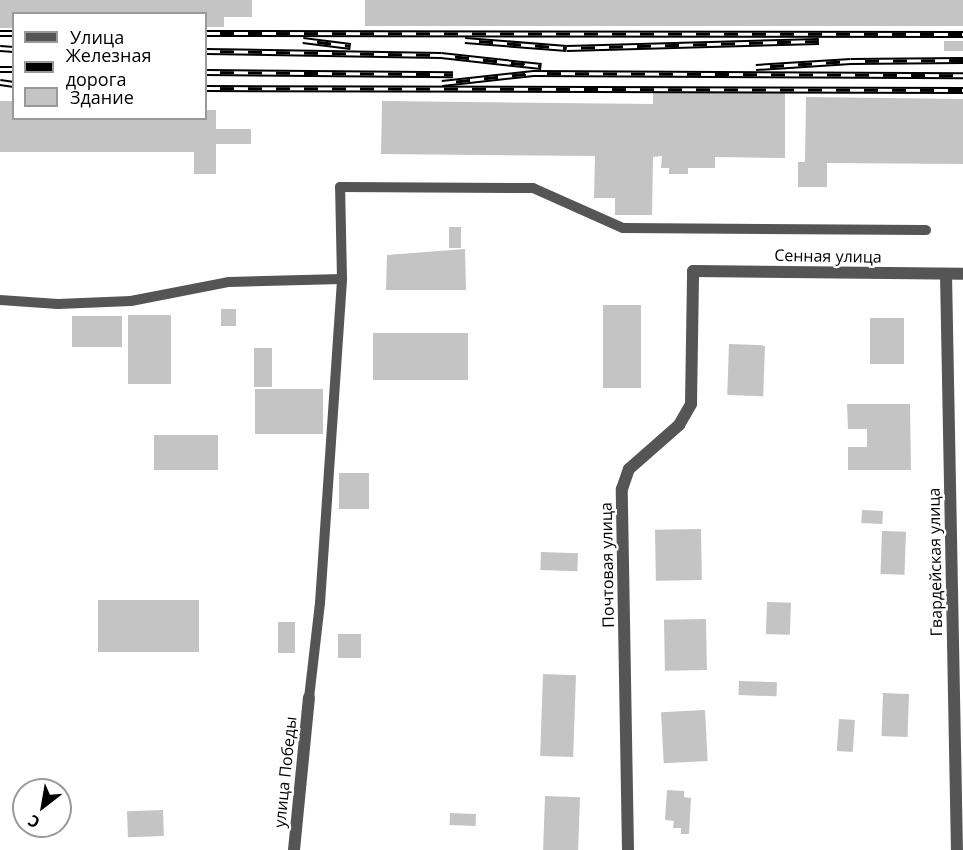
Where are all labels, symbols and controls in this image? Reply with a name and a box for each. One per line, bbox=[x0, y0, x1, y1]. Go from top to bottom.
legend bbox=[12, 12, 207, 120]
text: Улица bbox=[70, 25, 124, 49]
text: Железная дорога bbox=[66, 43, 151, 91]
text: Здание bbox=[70, 85, 134, 109]
street label: Сенная улица bbox=[774, 245, 882, 267]
street label: Гвардейская улица bbox=[924, 488, 946, 636]
street label: Почтовая улица bbox=[596, 502, 618, 628]
street label: улица Победы bbox=[270, 715, 300, 829]
north arrow bbox=[12, 778, 72, 838]
text: С bbox=[24, 810, 44, 834]

